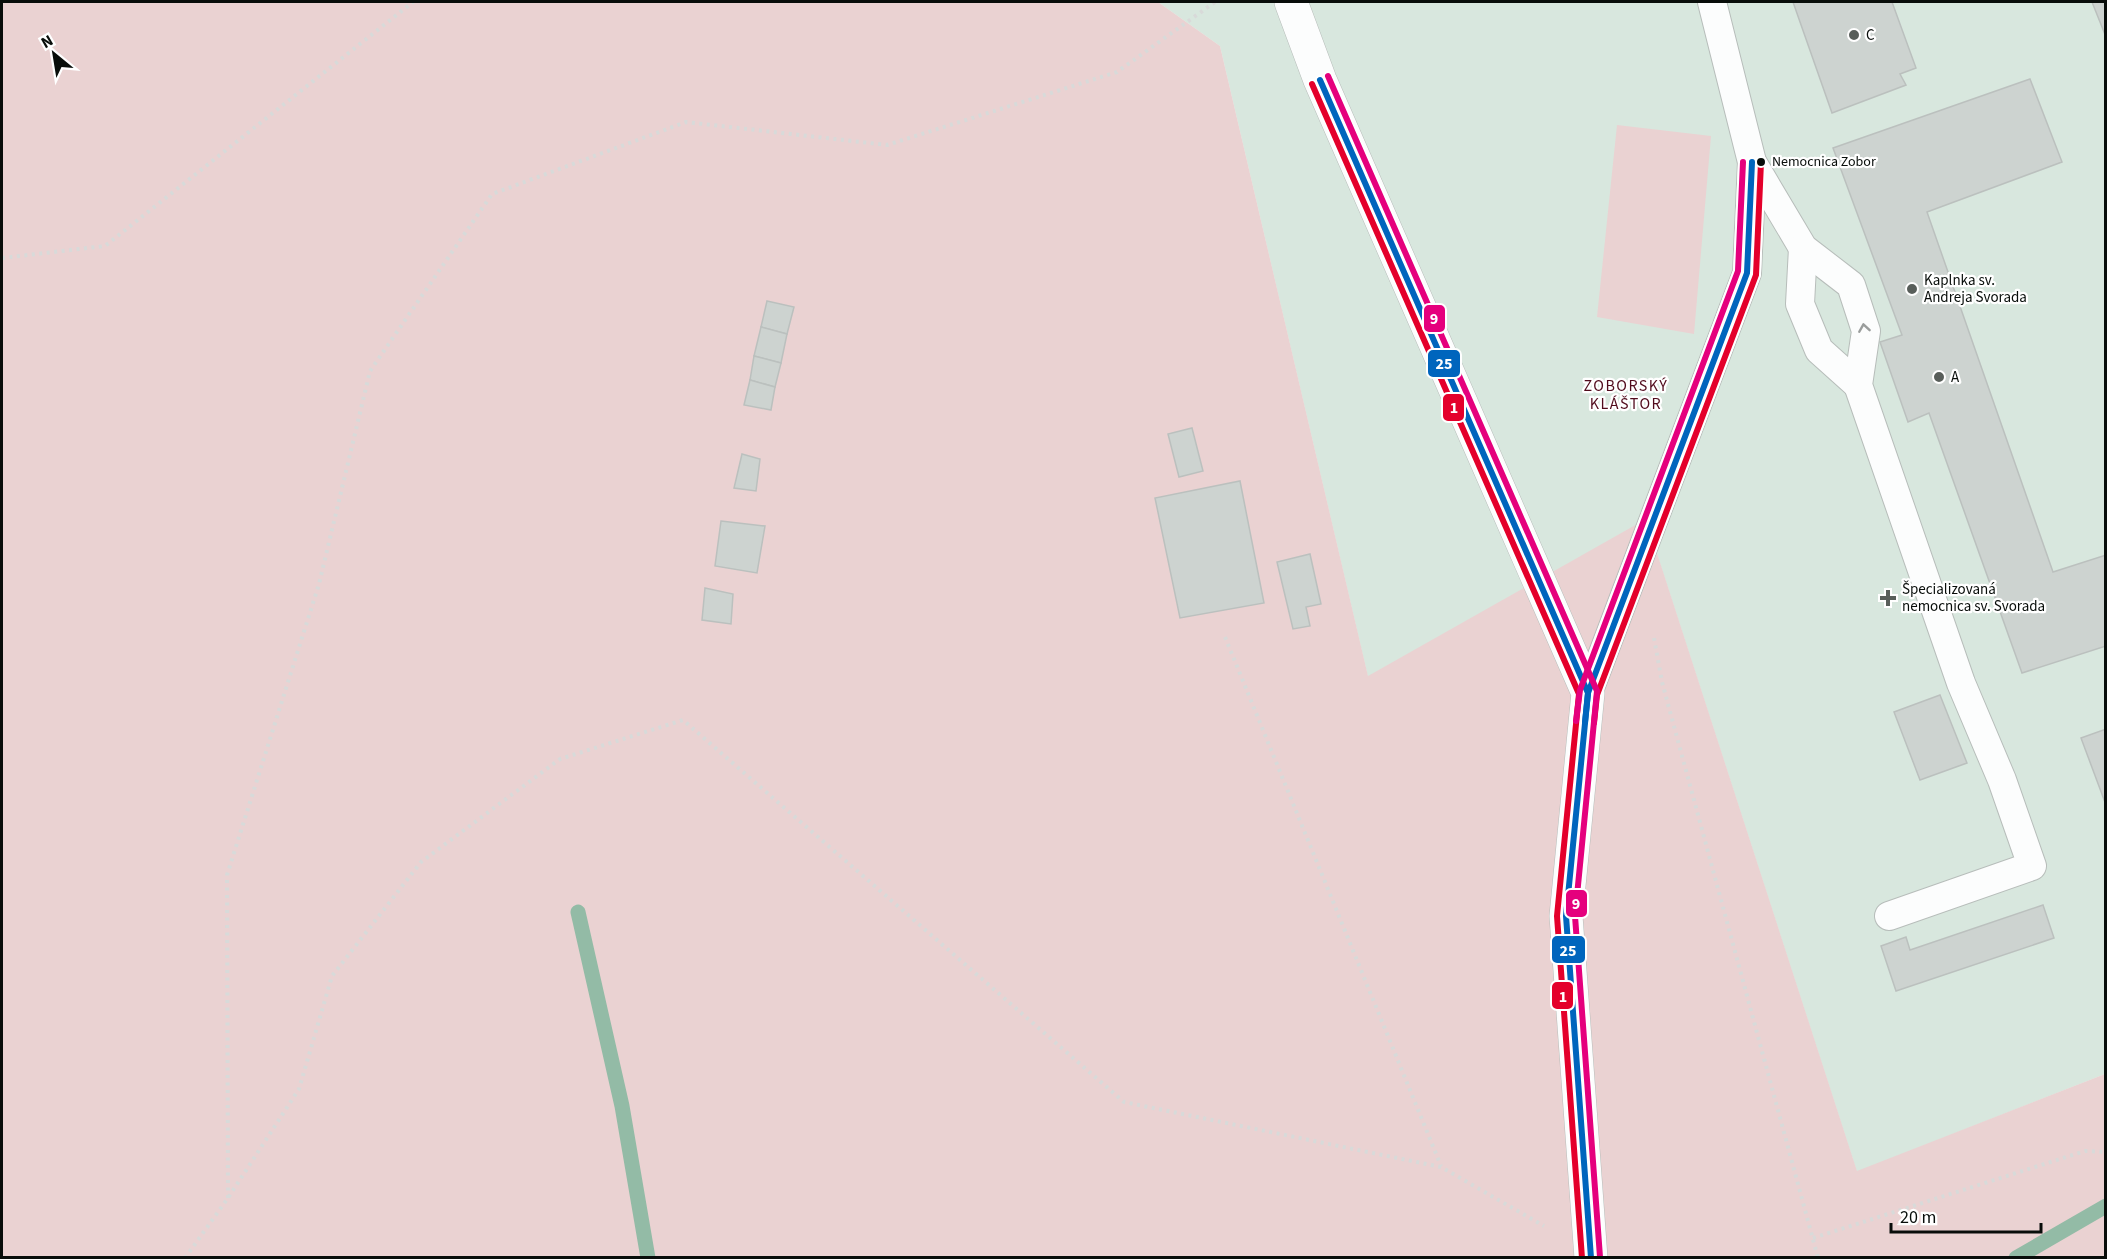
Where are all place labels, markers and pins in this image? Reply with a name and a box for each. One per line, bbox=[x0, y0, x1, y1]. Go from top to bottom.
place label: C bbox=[1866, 25, 1875, 46]
marker: C bbox=[1847, 28, 1861, 42]
place label: Nemocnica Zobor bbox=[1772, 152, 1876, 172]
marker: Nemocnica Zobor bbox=[1755, 156, 1767, 168]
place label: Kaplnka sv. Andreja Svorada bbox=[1924, 270, 2027, 308]
marker: Kaplnka sv. Andreja Svorada bbox=[1905, 282, 1919, 296]
place label: A bbox=[1951, 367, 1960, 388]
marker: A bbox=[1932, 370, 1946, 384]
place label: Špecializovaná nemocnica sv. Svorada bbox=[1902, 579, 2045, 617]
marker: Špecializovaná nemocnica sv. Svorada bbox=[1879, 589, 1897, 607]

